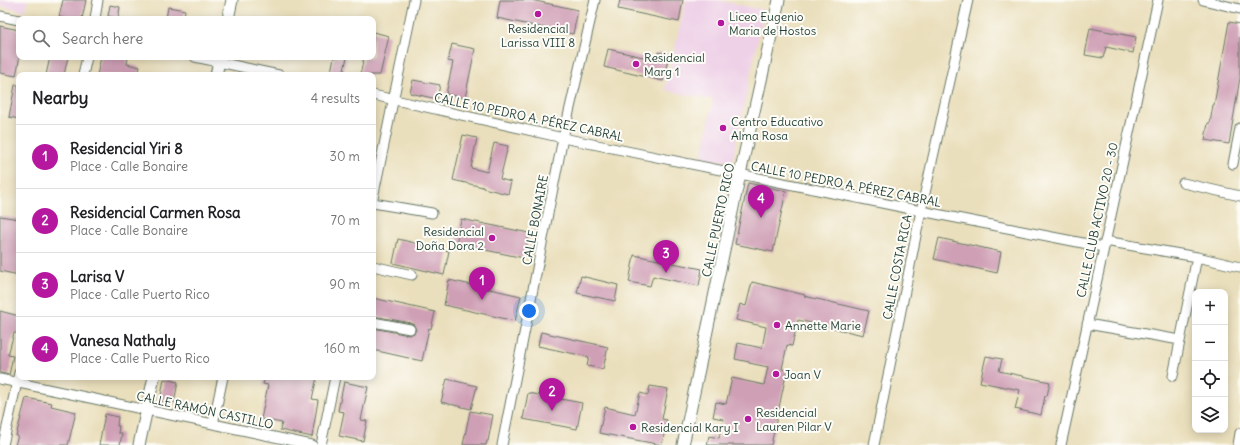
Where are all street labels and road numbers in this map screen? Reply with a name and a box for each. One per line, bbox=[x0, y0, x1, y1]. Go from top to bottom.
street label: CALLE 10 PEDRO A. PÉREZ CABRAL bbox=[433, 90, 626, 145]
street label: CALLE CLUB ACTIVO 20 - 30 bbox=[1073, 141, 1121, 299]
street label: CALLE 10 PEDRO A. PÉREZ CABRAL bbox=[750, 158, 943, 210]
street label: CALLE PUERTO RICO bbox=[699, 162, 737, 278]
street label: CALLE BONAIRE bbox=[519, 174, 551, 266]
street label: CALLE COSTA RICA bbox=[879, 213, 915, 321]
street label: CALLE RAMÓN CASTILLO bbox=[135, 388, 275, 432]

